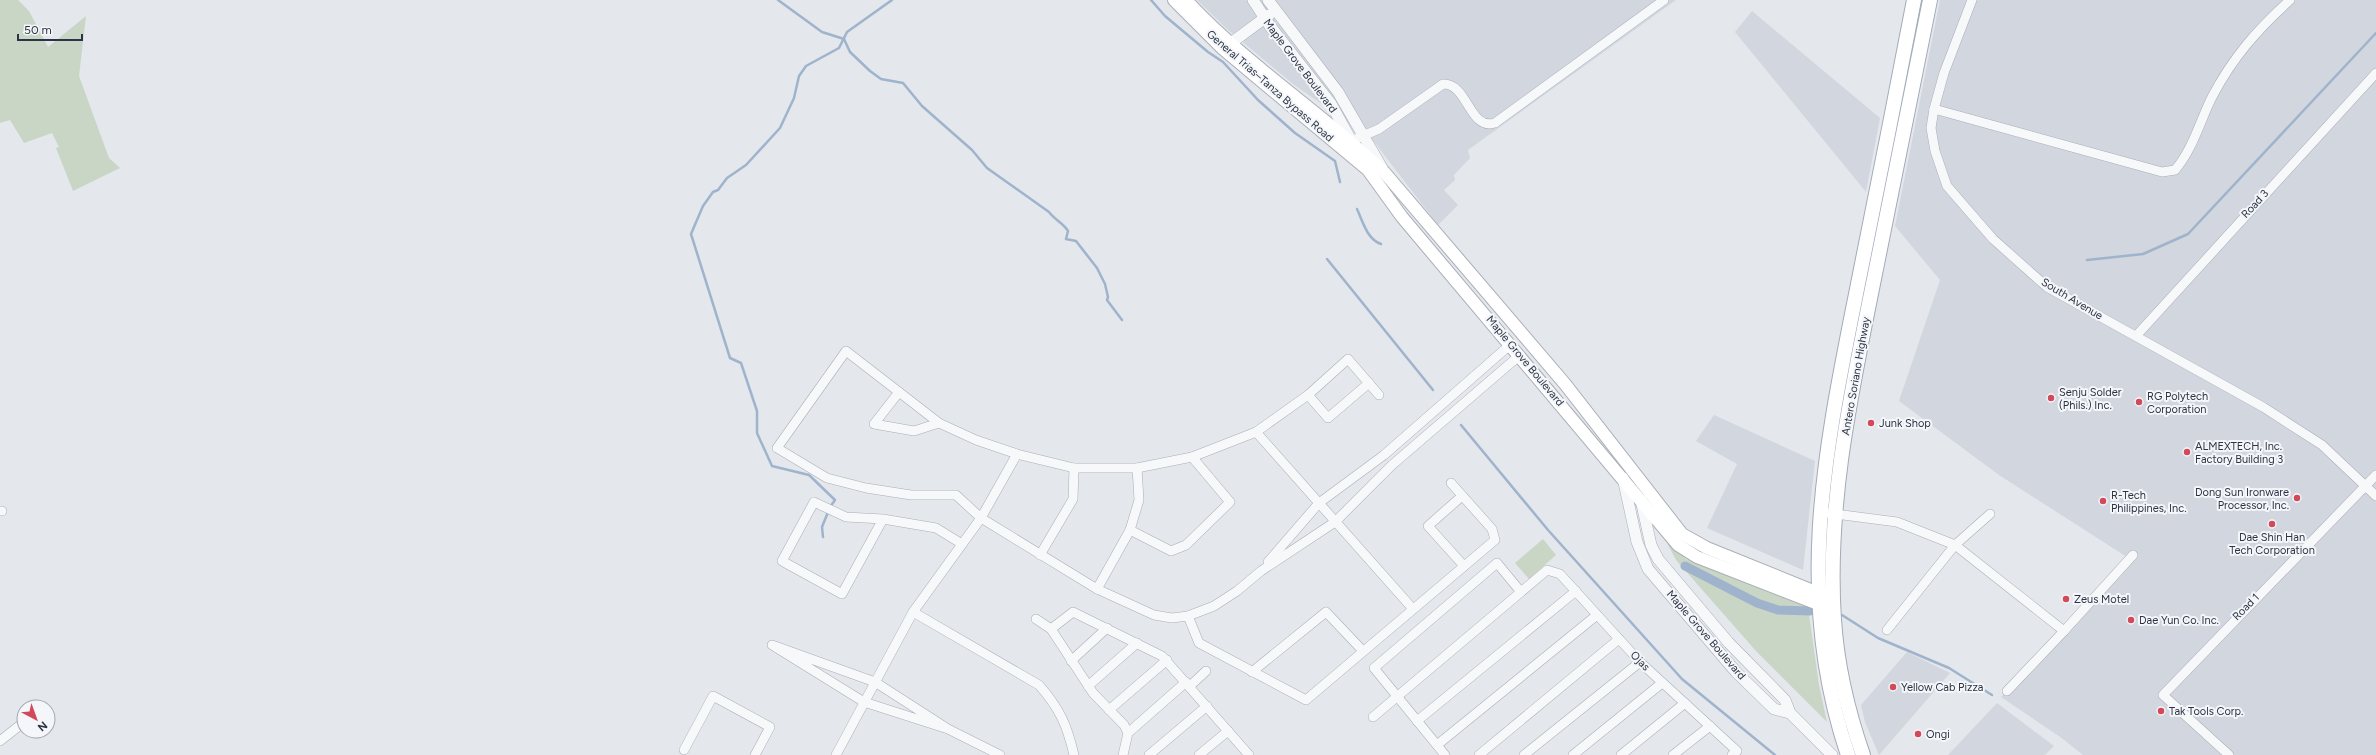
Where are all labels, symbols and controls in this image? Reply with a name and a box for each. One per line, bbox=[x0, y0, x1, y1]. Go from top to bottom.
scale bar bbox=[18, 16, 82, 42]
street label: Maple Grove Boulevard bbox=[1260, 17, 1340, 115]
text: 50 m bbox=[24, 23, 52, 37]
street label: General Trias–Tanza Bypass Road bbox=[1204, 28, 1336, 144]
street label: Road 3 bbox=[2239, 187, 2271, 221]
street label: South Avenue bbox=[2039, 276, 2105, 322]
street label: Maple Grove Boulevard bbox=[1483, 313, 1567, 409]
street label: Antero Soriano Highway bbox=[1839, 316, 1873, 436]
place label: Senju Solder (Phils.) Inc. bbox=[2059, 386, 2122, 412]
place label: RG Polytech Corporation bbox=[2147, 390, 2208, 416]
marker: Senju Solder (Phils.) Inc. bbox=[2046, 393, 2056, 403]
marker: RG Polytech Corporation bbox=[2134, 397, 2144, 407]
place label: Junk Shop bbox=[1879, 417, 1931, 430]
marker: Junk Shop bbox=[1866, 418, 1876, 428]
place label: ALMEXTECH, Inc. Factory Building 3 bbox=[2195, 440, 2283, 466]
marker: ALMEXTECH, Inc. Factory Building 3 bbox=[2182, 447, 2192, 457]
place label: Dong Sun Ironware Processor, Inc. bbox=[2195, 486, 2289, 512]
place label: R-Tech Philippines, Inc. bbox=[2111, 489, 2186, 515]
marker: Dong Sun Ironware Processor, Inc. bbox=[2292, 493, 2302, 503]
marker: R-Tech Philippines, Inc. bbox=[2098, 496, 2108, 506]
marker: Dae Shin Han Tech Corporation bbox=[2267, 519, 2277, 529]
place label: Dae Shin Han Tech Corporation bbox=[2229, 531, 2315, 557]
street label: Maple Grove Boulevard bbox=[1664, 588, 1748, 682]
street label: Road 1 bbox=[2230, 591, 2262, 623]
place label: Zeus Motel bbox=[2074, 593, 2129, 606]
marker: Zeus Motel bbox=[2061, 594, 2071, 604]
place label: Dae Yun Co. Inc. bbox=[2139, 614, 2219, 627]
marker: Dae Yun Co. Inc. bbox=[2126, 615, 2136, 625]
street label: Ojas bbox=[1628, 649, 1652, 673]
place label: Yellow Cab Pizza bbox=[1901, 681, 1983, 694]
marker: Yellow Cab Pizza bbox=[1888, 682, 1898, 692]
north arrow bbox=[16, 699, 56, 739]
place label: Tak Tools Corp. bbox=[2169, 705, 2243, 718]
marker: Tak Tools Corp. bbox=[2156, 706, 2166, 716]
text: N bbox=[35, 718, 50, 734]
place label: Ongi bbox=[1926, 728, 1950, 741]
marker: Ongi bbox=[1913, 729, 1923, 739]

